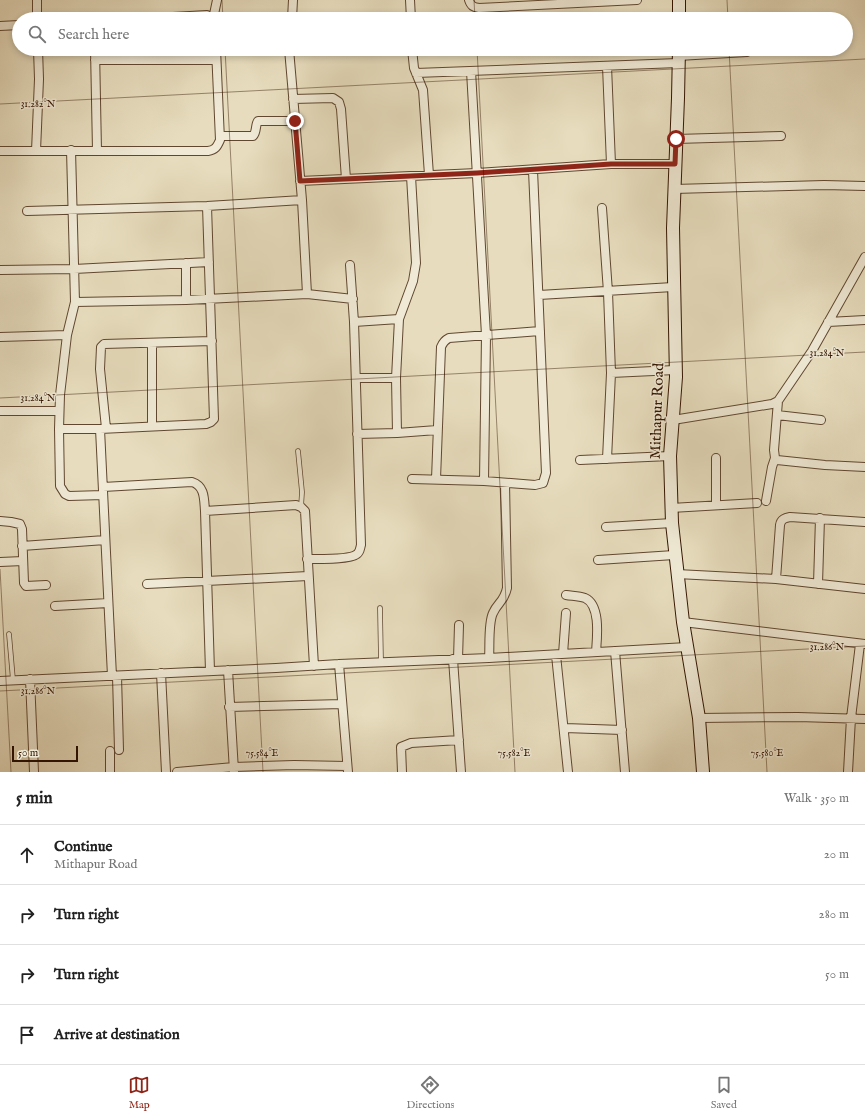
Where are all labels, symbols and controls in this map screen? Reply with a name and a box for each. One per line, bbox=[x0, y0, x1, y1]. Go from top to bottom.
search box bbox=[12, 12, 853, 56]
icon: search bbox=[26, 23, 48, 45]
text: Search here bbox=[58, 25, 129, 44]
text: 31.282°N bbox=[21, 98, 56, 111]
route end bbox=[286, 112, 304, 130]
route start bbox=[667, 130, 685, 148]
text: 31.284°N bbox=[810, 347, 845, 360]
street label: Mithapur Road bbox=[646, 362, 668, 459]
text: 31.284°N bbox=[21, 392, 56, 405]
text: 31.286°N bbox=[810, 641, 844, 654]
text: 31.286°N bbox=[21, 685, 55, 698]
scale bar bbox=[12, 744, 78, 763]
text: 50 m bbox=[18, 746, 38, 760]
text: 75.584°E bbox=[246, 747, 279, 760]
text: 75.582°E bbox=[498, 747, 530, 760]
text: 75.580°E bbox=[751, 747, 784, 760]
text: 5 min bbox=[16, 788, 53, 809]
text: Walk · 350 m bbox=[784, 790, 849, 807]
text: Continue bbox=[54, 837, 112, 856]
icon: ahead bbox=[16, 844, 38, 866]
text: 20 m bbox=[824, 846, 849, 863]
text: Mithapur Road bbox=[54, 856, 137, 873]
icon: right bbox=[16, 904, 38, 926]
text: Turn right bbox=[54, 905, 119, 924]
text: 280 m bbox=[819, 906, 849, 923]
icon: right bbox=[16, 964, 38, 986]
text: Turn right bbox=[54, 965, 119, 984]
text: 50 m bbox=[825, 966, 849, 983]
icon: arrive bbox=[16, 1024, 38, 1046]
text: Arrive at destination bbox=[54, 1025, 180, 1044]
tab: Map bbox=[128, 1074, 150, 1112]
tab: Directions bbox=[407, 1074, 454, 1112]
tab: Saved bbox=[711, 1074, 737, 1112]

